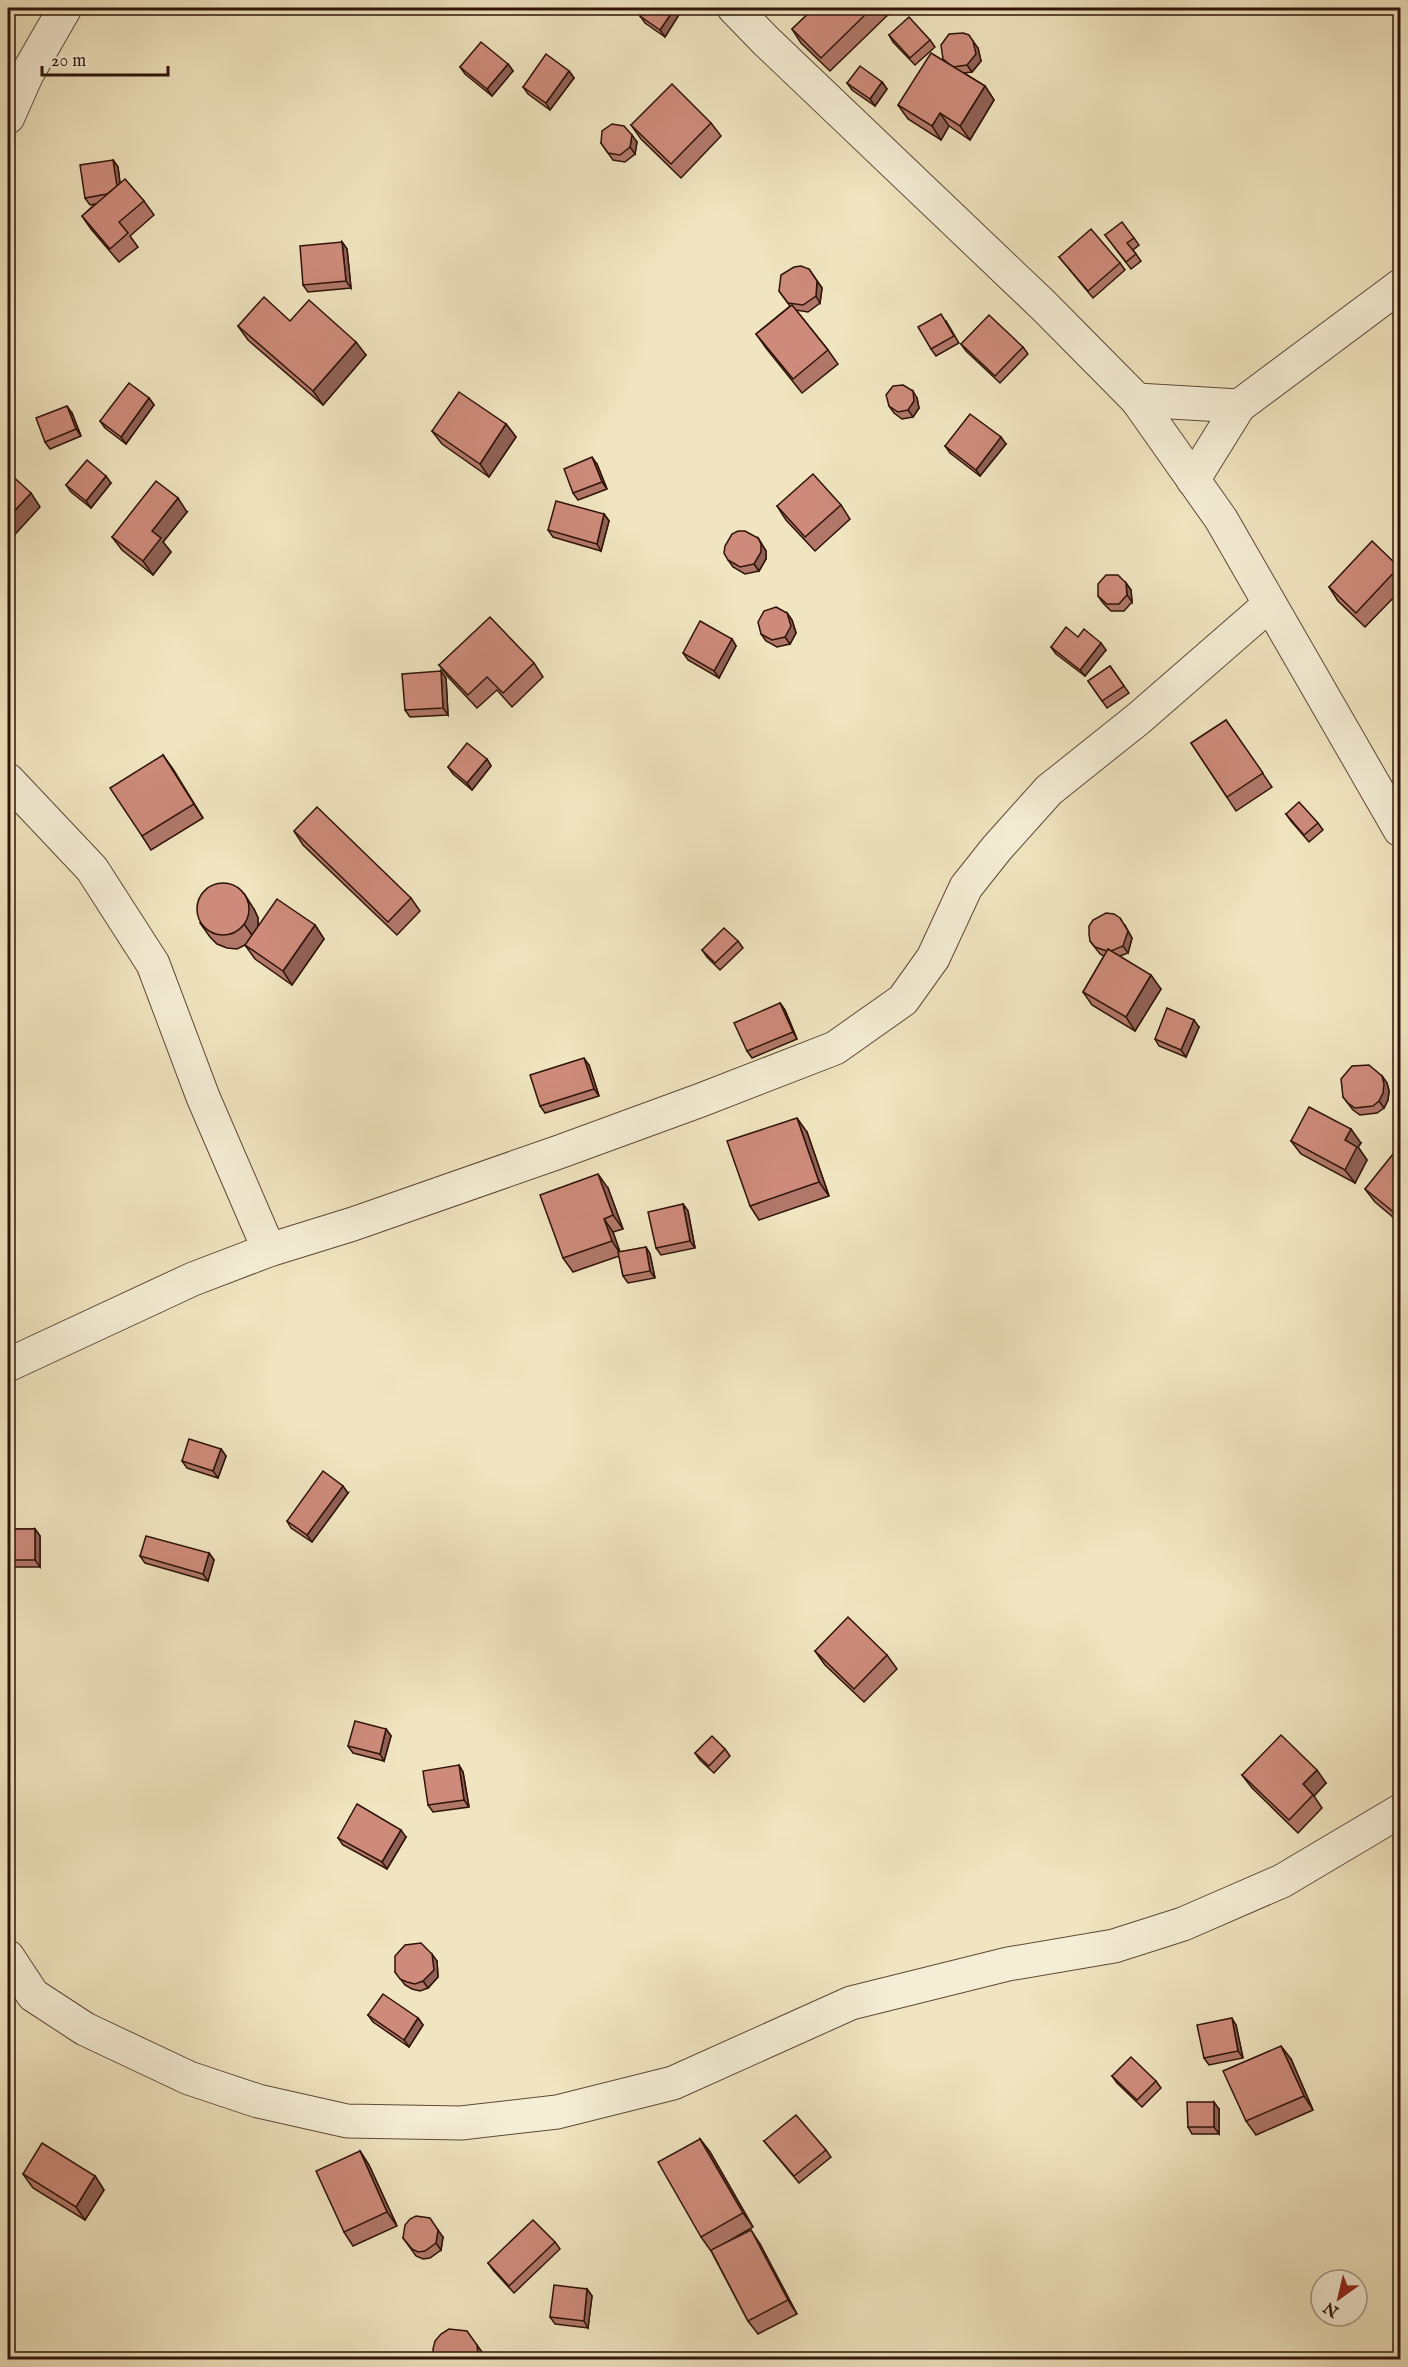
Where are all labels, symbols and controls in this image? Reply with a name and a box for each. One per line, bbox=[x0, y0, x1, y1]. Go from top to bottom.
scale bar bbox=[42, 39, 168, 77]
text: 20 m bbox=[51, 50, 86, 73]
north arrow bbox=[1309, 2268, 1369, 2328]
text: N bbox=[1320, 2297, 1344, 2321]

